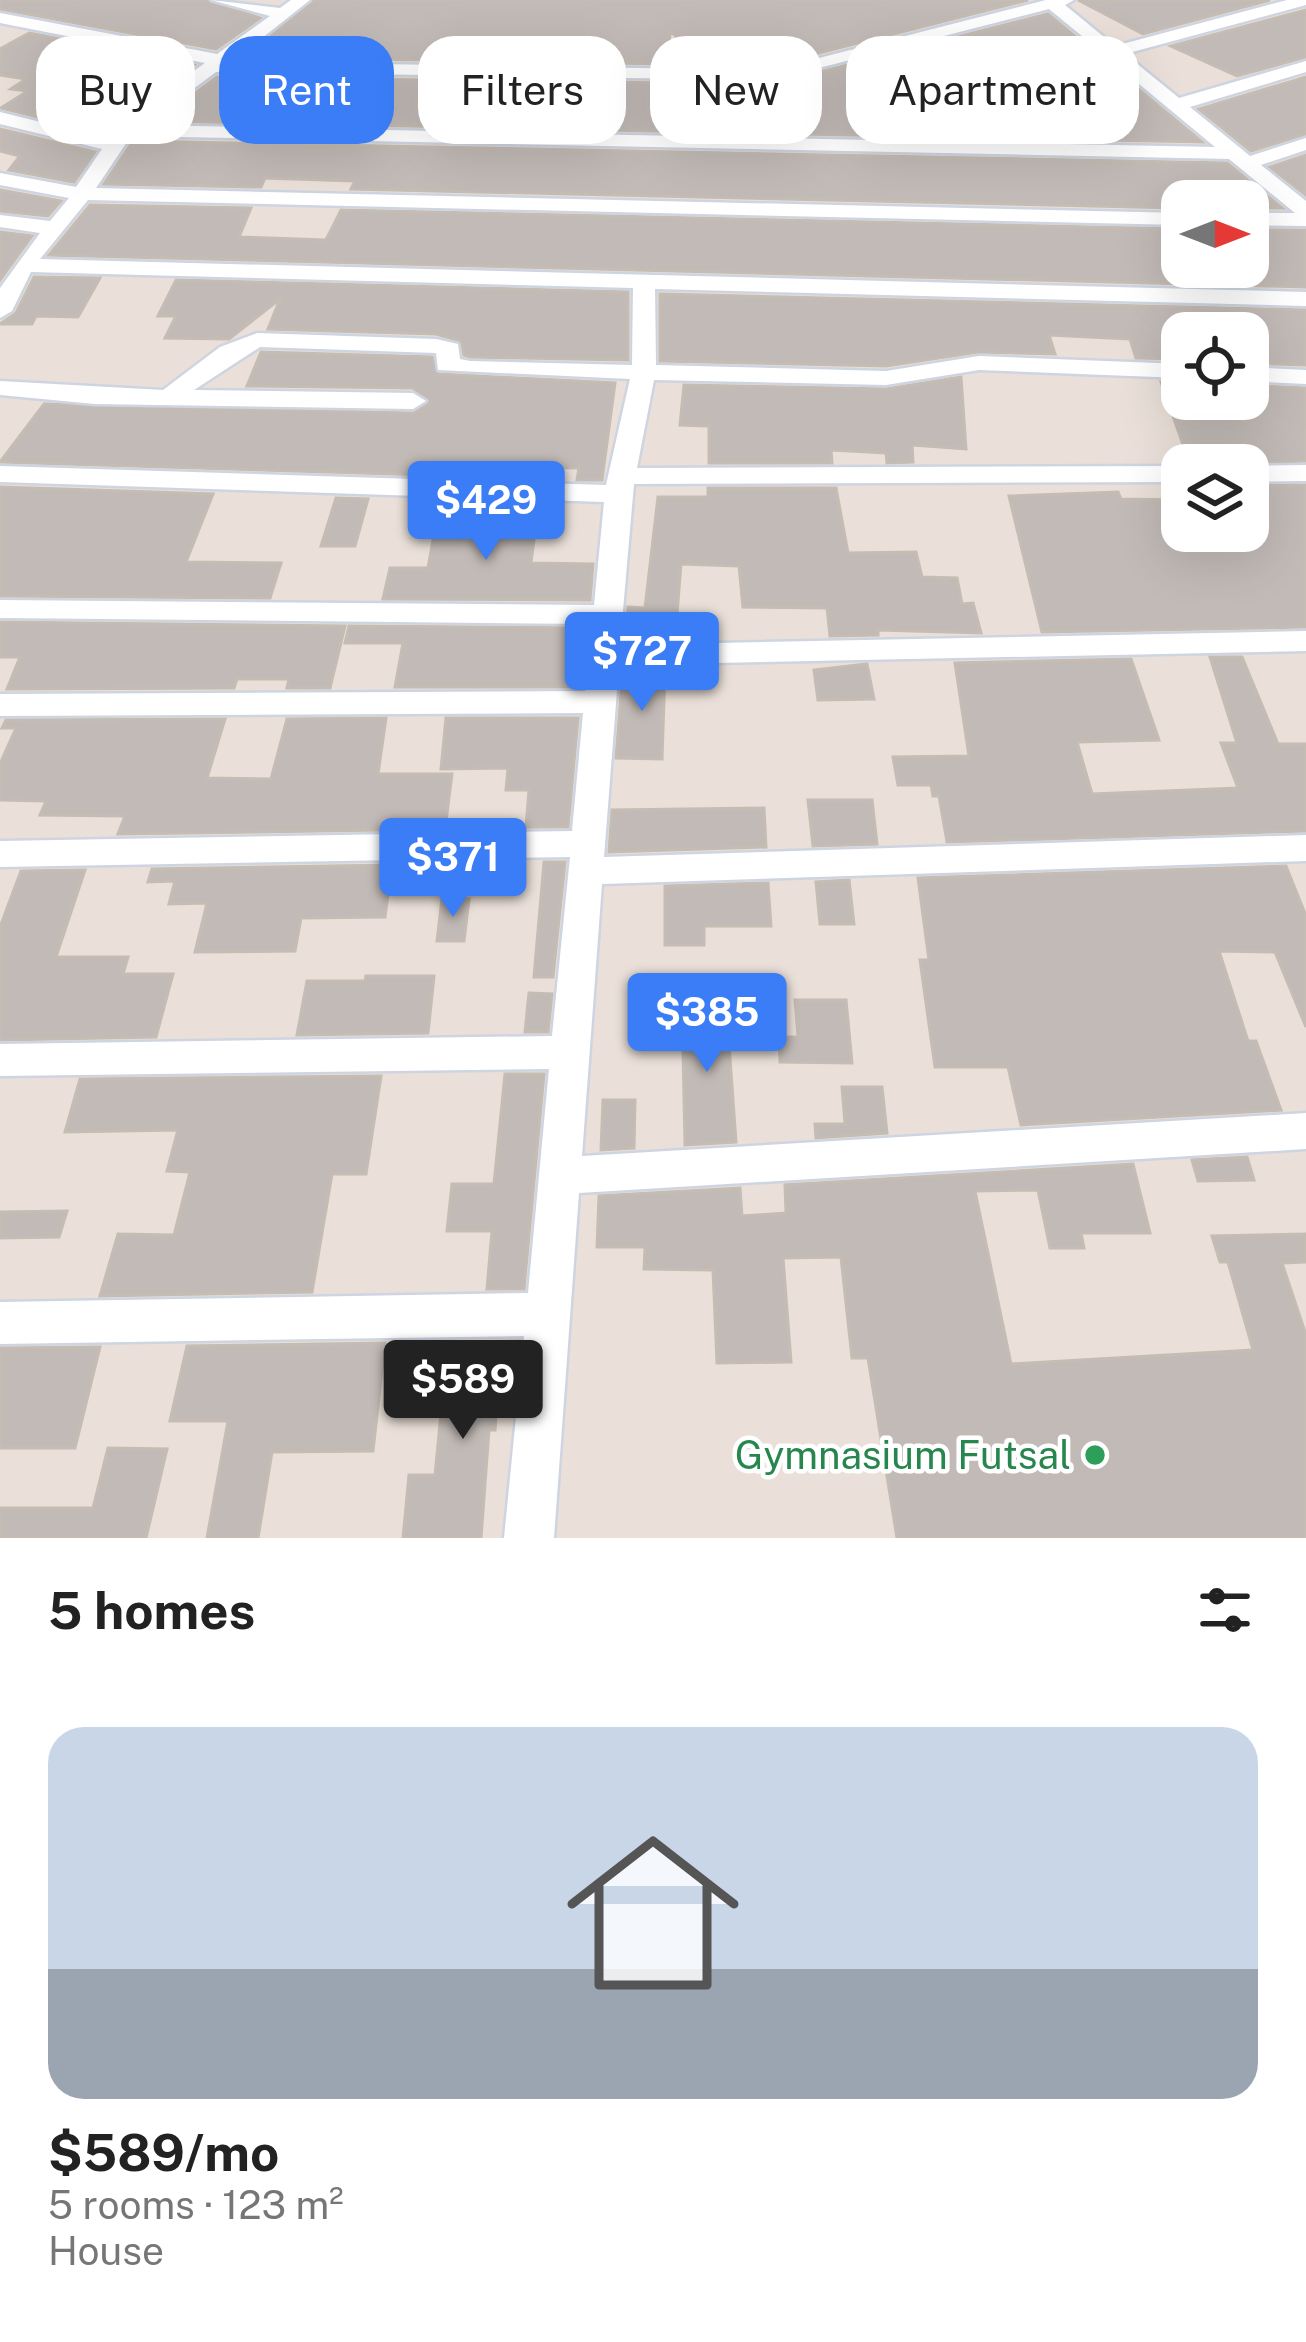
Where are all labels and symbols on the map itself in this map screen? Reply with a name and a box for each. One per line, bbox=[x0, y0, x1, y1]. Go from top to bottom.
north arrow bbox=[1161, 180, 1269, 288]
pin: $429 bbox=[415, 461, 557, 563]
pin: $727 bbox=[571, 612, 713, 714]
pin: $371 bbox=[382, 818, 524, 920]
pin: $385 bbox=[636, 973, 778, 1075]
pin: $589 bbox=[392, 1340, 534, 1442]
place label: Gymnasium Futsal bbox=[735, 1432, 1071, 1478]
marker: Gymnasium Futsal bbox=[1082, 1442, 1108, 1468]

